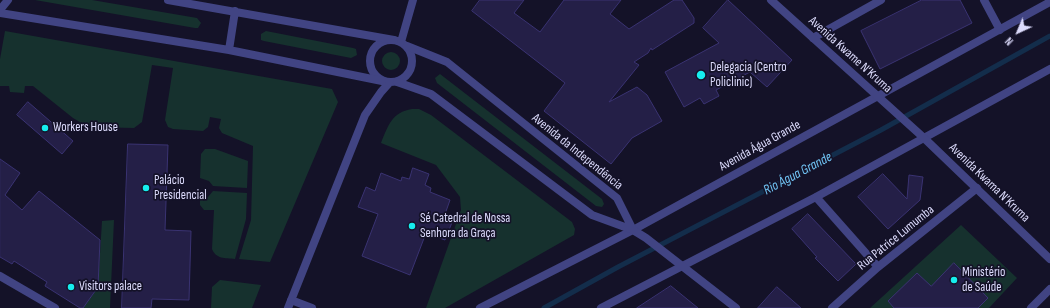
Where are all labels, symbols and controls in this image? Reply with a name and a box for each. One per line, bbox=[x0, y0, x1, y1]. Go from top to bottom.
north arrow bbox=[998, 12, 1038, 52]
street label: Avenida Kwame N’Kruma bbox=[805, 13, 895, 97]
text: N bbox=[1003, 34, 1016, 48]
place label: Delegacia (Centro Policlinic) bbox=[710, 60, 787, 91]
marker: Delegacia (Centro Policlinic) bbox=[695, 69, 707, 81]
street label: Avenida da Independência bbox=[528, 111, 626, 193]
street label: Avenida Água Grande bbox=[717, 117, 803, 175]
place label: Workers House bbox=[53, 120, 118, 136]
marker: Workers House bbox=[40, 123, 50, 133]
street label: Avenida Kwama N’Kruma bbox=[945, 140, 1033, 226]
water label: Rio Água Grande bbox=[761, 149, 835, 199]
place label: Palácio Presidencial bbox=[154, 173, 207, 204]
marker: Palácio Presidencial bbox=[141, 183, 151, 193]
street label: Rua Patrice Lumumba bbox=[855, 202, 937, 274]
place label: Sé Catedral de Nossa Senhora da Graça bbox=[420, 211, 510, 242]
marker: Sé Catedral de Nossa Senhora da Graça bbox=[407, 221, 417, 231]
place label: Ministério de Saúde bbox=[962, 265, 1005, 296]
marker: Ministério de Saúde bbox=[949, 275, 959, 285]
place label: Visitors palace bbox=[79, 279, 142, 295]
marker: Visitors palace bbox=[66, 282, 76, 292]

